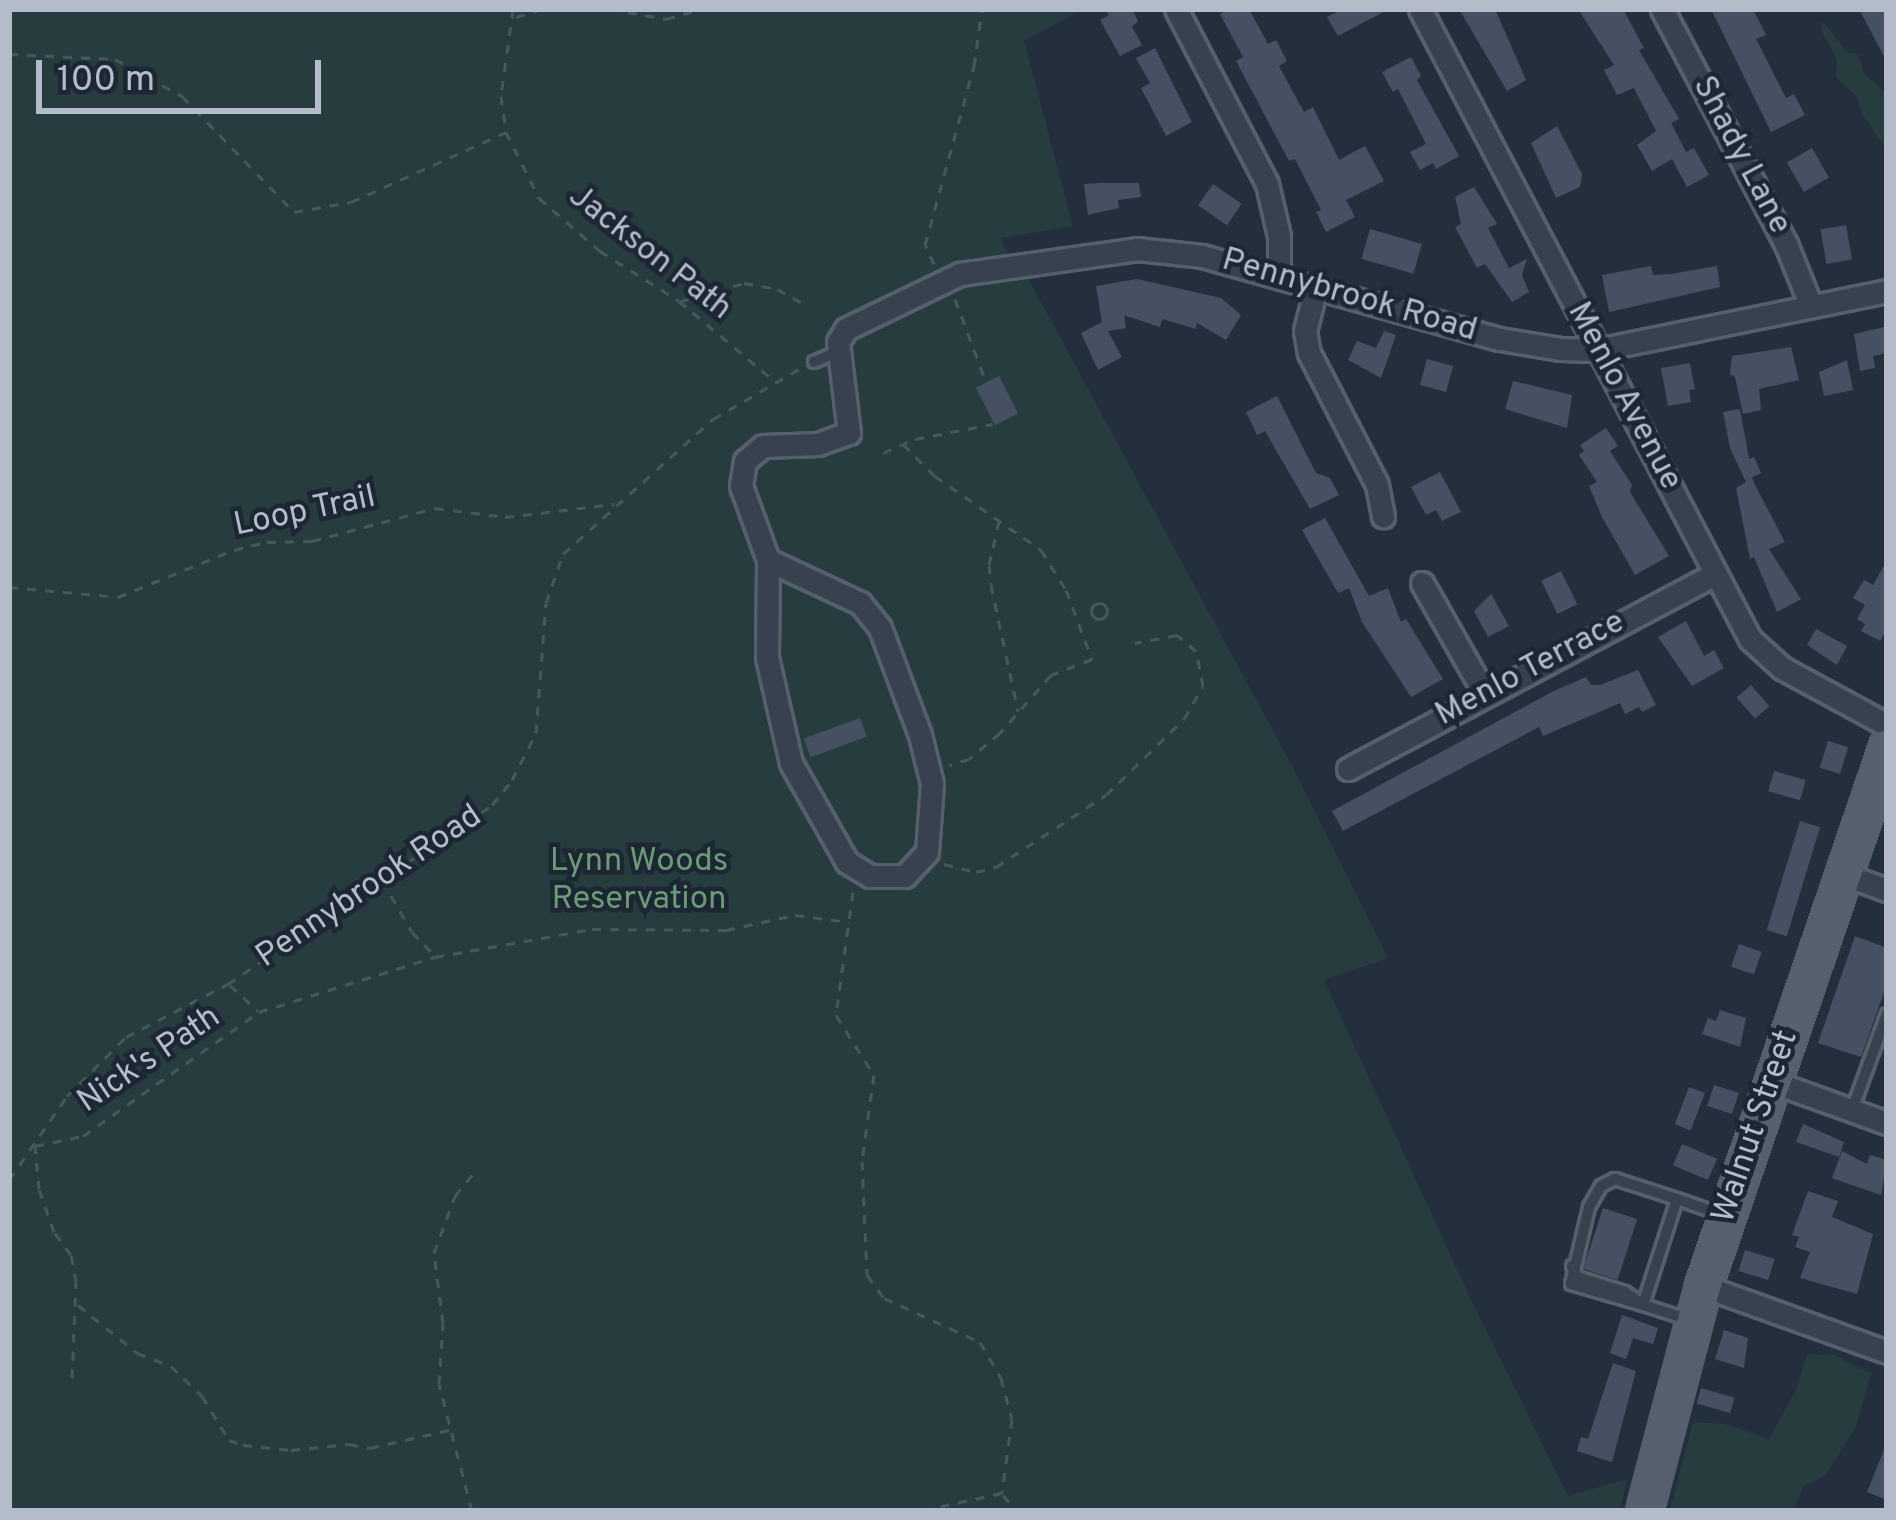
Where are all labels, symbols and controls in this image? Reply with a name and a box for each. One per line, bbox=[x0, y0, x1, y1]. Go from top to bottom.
scale bar bbox=[42, 36, 327, 110]
text: 100 m bbox=[57, 58, 155, 104]
street label: Shady Lane bbox=[1682, 70, 1798, 242]
street label: Jackson Path bbox=[559, 178, 739, 330]
street label: Pennybrook Road bbox=[1217, 242, 1481, 352]
street label: Menlo Avenue bbox=[1557, 296, 1689, 498]
street label: Loop Trail bbox=[230, 479, 380, 547]
street label: Menlo Terrace bbox=[1429, 603, 1633, 737]
street label: Pennybrook Road bbox=[250, 798, 490, 978]
park label: Lynn Woods Reservation bbox=[549, 843, 729, 921]
street label: Nick's Path bbox=[71, 999, 229, 1123]
street label: Walnut Street bbox=[1706, 1025, 1808, 1229]

